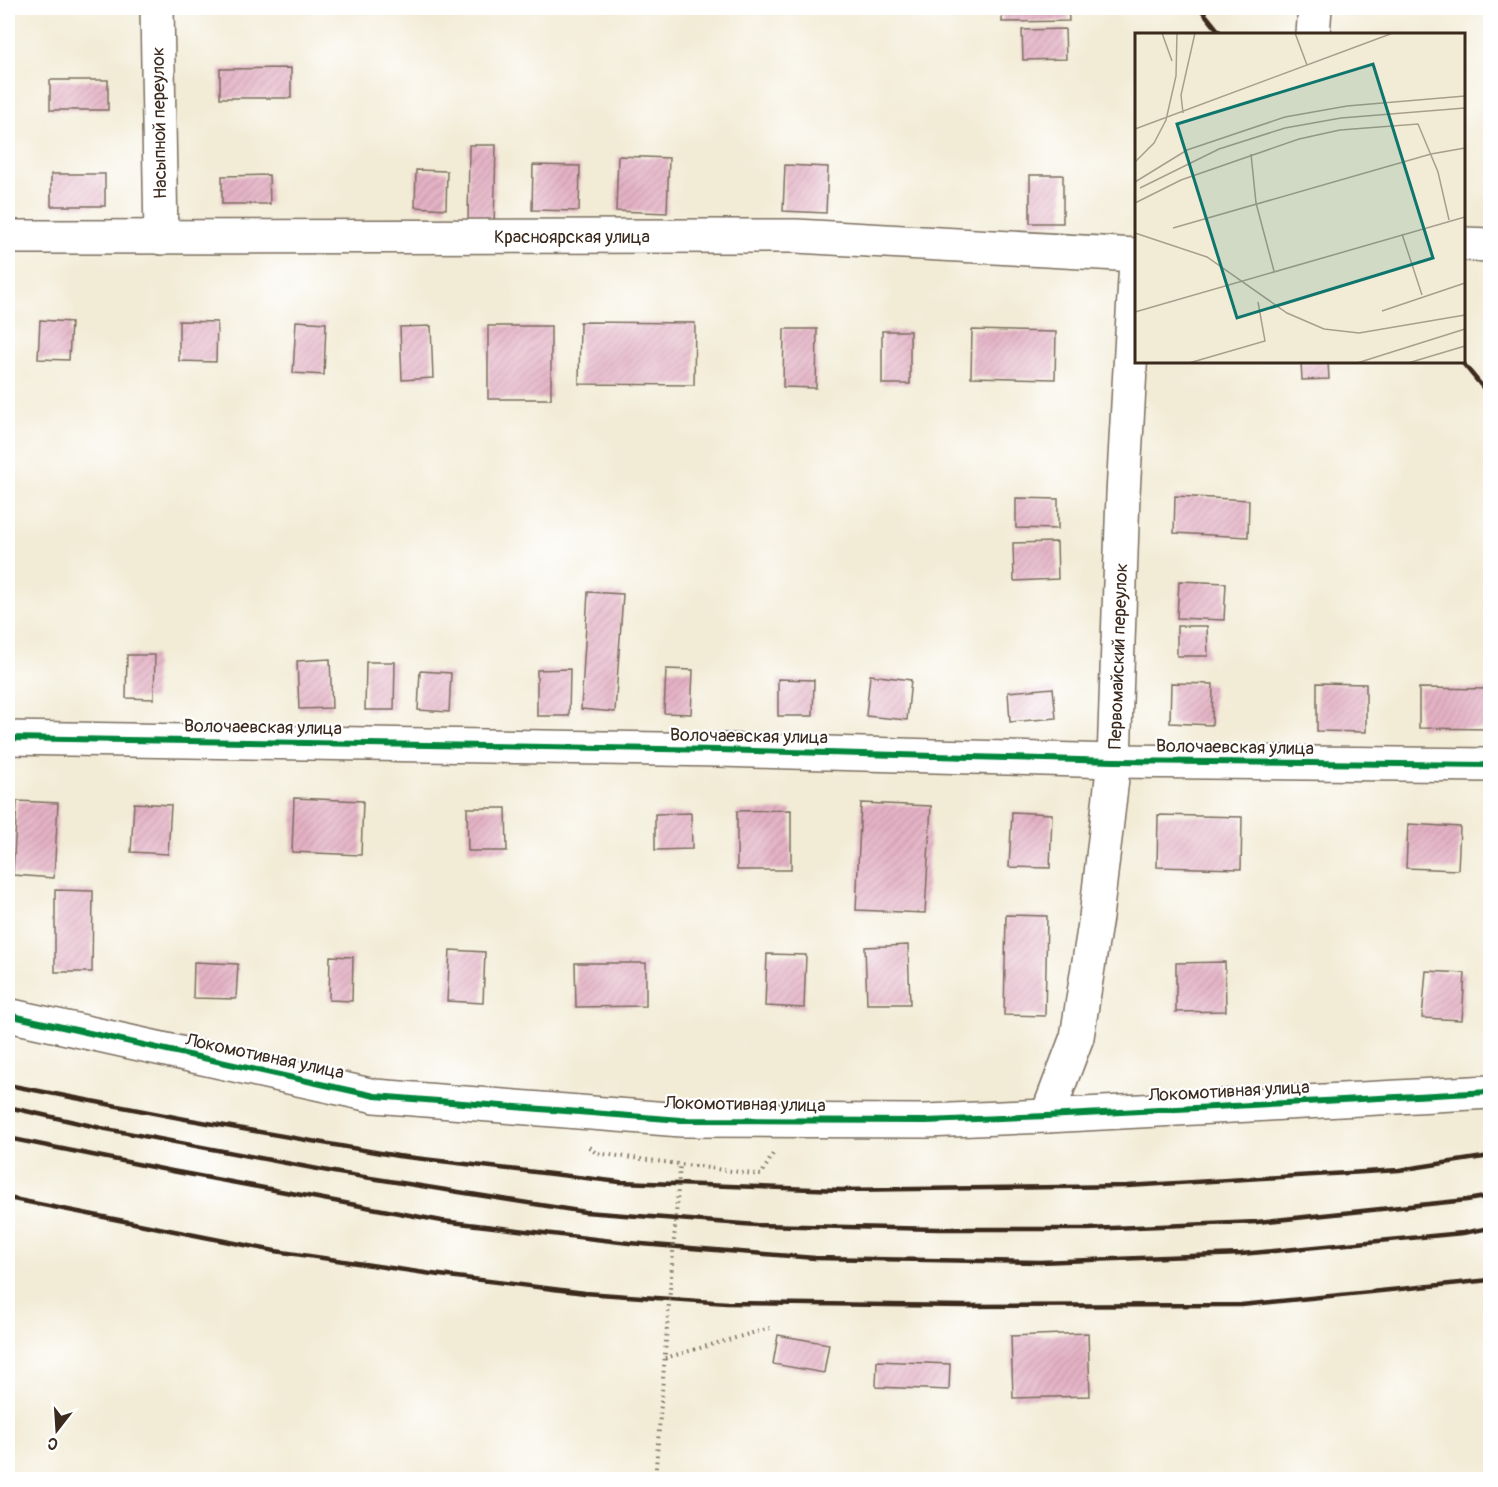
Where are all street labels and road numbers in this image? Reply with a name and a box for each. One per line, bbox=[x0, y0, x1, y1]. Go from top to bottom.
street label: Насыпной переулок bbox=[147, 47, 172, 199]
street label: Красноярская улица bbox=[494, 226, 650, 249]
street label: Первомайский переулок bbox=[1104, 563, 1133, 749]
street label: Волочаевская улица bbox=[184, 715, 342, 740]
street label: Волочаевская улица bbox=[670, 724, 828, 749]
street label: Волочаевская улица bbox=[1156, 735, 1314, 760]
street label: Локомотивная улица bbox=[183, 1028, 346, 1085]
street label: Локомотивная улица bbox=[1147, 1076, 1310, 1107]
street label: Локомотивная улица bbox=[663, 1092, 826, 1117]

